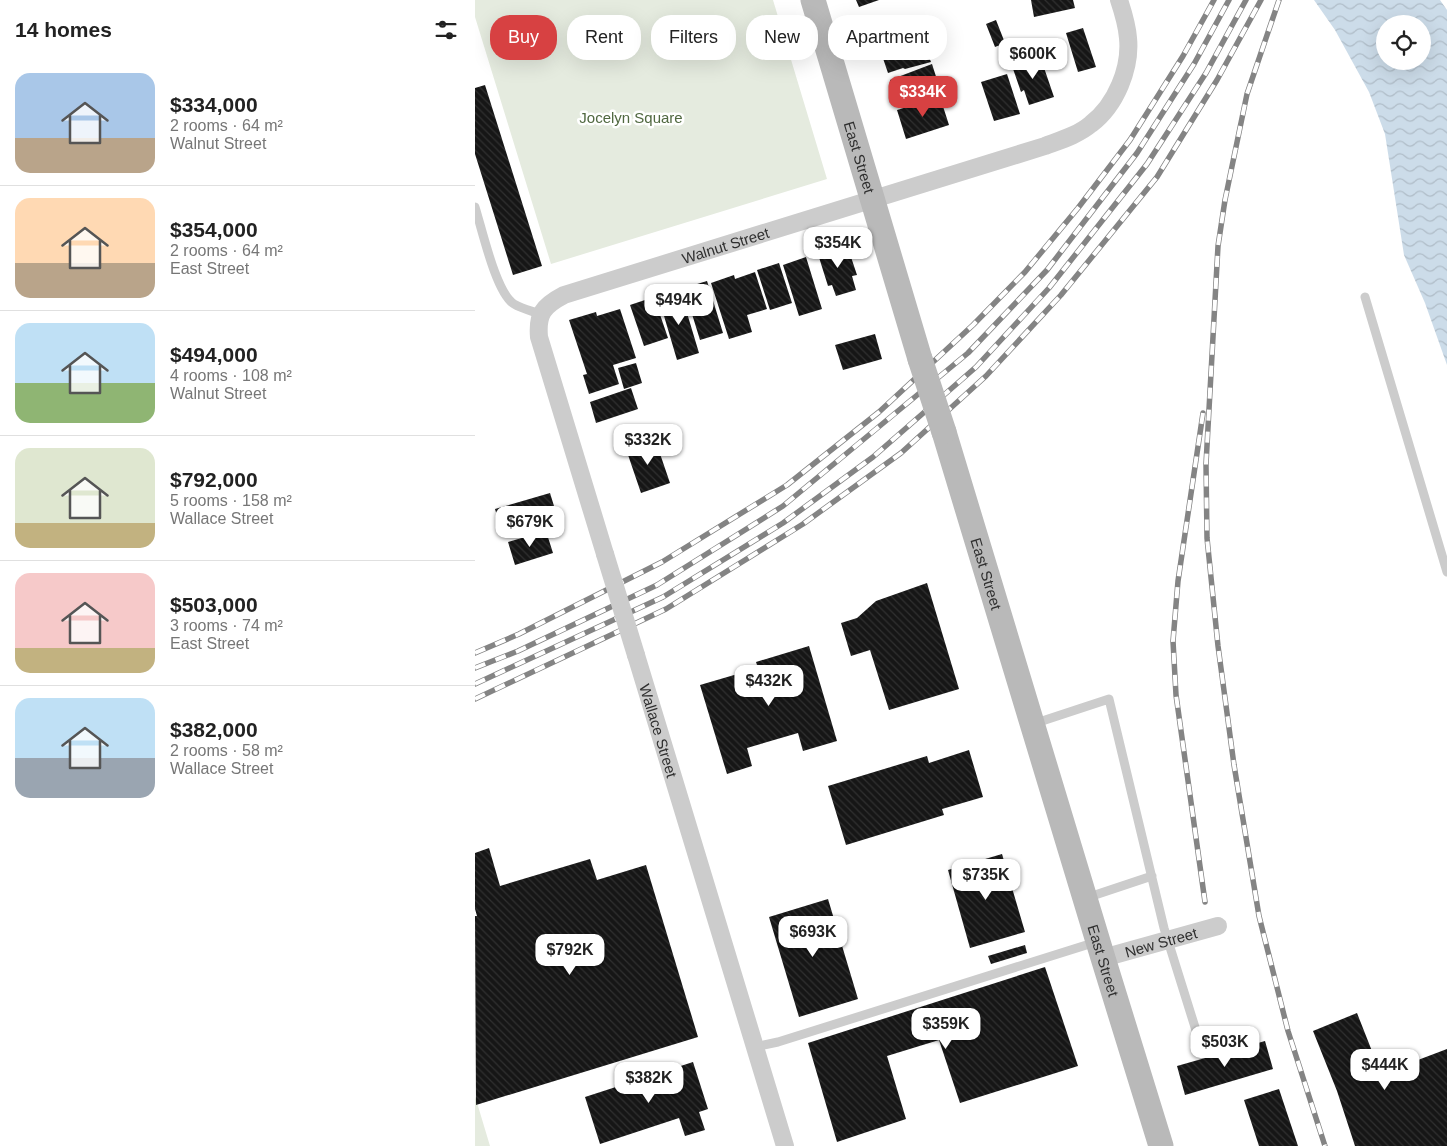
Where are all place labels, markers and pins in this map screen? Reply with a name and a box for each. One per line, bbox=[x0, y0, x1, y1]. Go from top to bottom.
pin: $600K bbox=[998, 38, 1068, 80]
pin: $334K bbox=[888, 76, 958, 118]
pin: $354K bbox=[803, 226, 873, 269]
pin: $494K bbox=[644, 284, 714, 326]
pin: $332K bbox=[613, 424, 683, 466]
pin: $679K bbox=[495, 506, 565, 548]
pin: $432K bbox=[734, 664, 804, 707]
pin: $735K bbox=[951, 858, 1021, 901]
pin: $693K bbox=[778, 916, 848, 958]
pin: $792K bbox=[535, 934, 605, 976]
pin: $359K bbox=[911, 1008, 981, 1050]
pin: $503K bbox=[1190, 1026, 1260, 1068]
pin: $444K bbox=[1350, 1048, 1420, 1091]
pin: $382K bbox=[614, 1062, 684, 1104]

